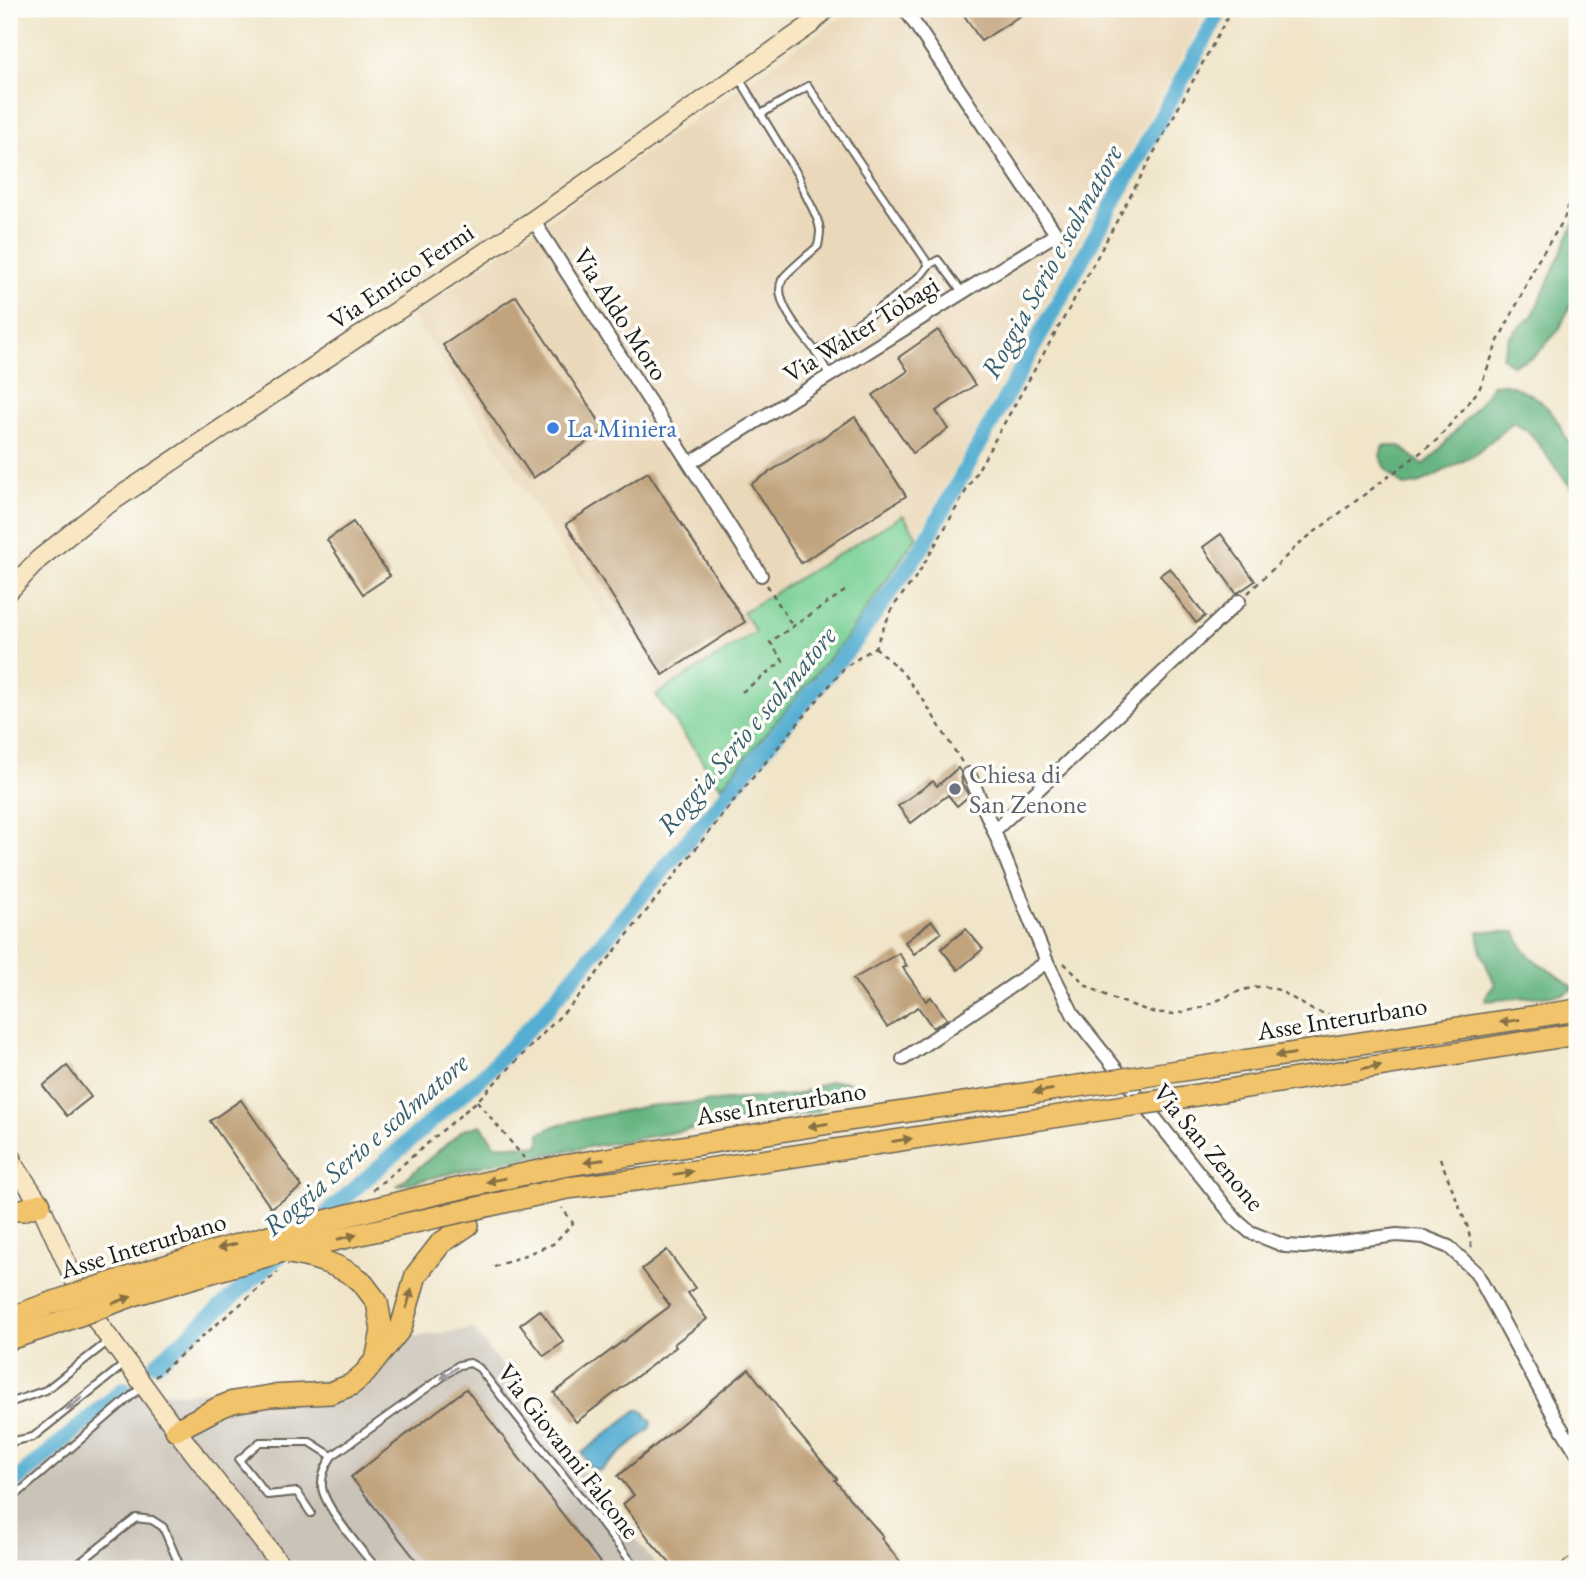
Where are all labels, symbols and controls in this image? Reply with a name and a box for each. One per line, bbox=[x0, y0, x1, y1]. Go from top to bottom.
water label: Roggia Serio e scolmatore bbox=[972, 137, 1130, 384]
street label: Via Enrico Fermi bbox=[322, 215, 480, 337]
street label: Via Aldo Moro bbox=[565, 241, 677, 387]
street label: Via Walter Tobagi bbox=[777, 268, 945, 390]
place label: La Miniera bbox=[567, 411, 677, 445]
marker: La Miniera bbox=[545, 420, 561, 436]
water label: Roggia Serio e scolmatore bbox=[648, 618, 844, 842]
place label: Chiesa di San Zenone bbox=[969, 757, 1087, 821]
marker: Chiesa di San Zenone bbox=[947, 781, 963, 797]
street label: Asse Interurbano bbox=[1253, 988, 1430, 1048]
one-way arrow bbox=[1499, 1015, 1521, 1026]
water label: Roggia Serio e scolmatore bbox=[254, 1044, 476, 1244]
one-way arrow bbox=[1274, 1049, 1296, 1060]
one-way arrow bbox=[1362, 1061, 1384, 1072]
street label: Asse Interurbano bbox=[692, 1073, 869, 1133]
street label: Via San Zenone bbox=[1146, 1076, 1272, 1218]
one-way arrow bbox=[1032, 1086, 1054, 1097]
one-way arrow bbox=[807, 1120, 829, 1131]
one-way arrow bbox=[891, 1134, 913, 1145]
one-way arrow bbox=[583, 1156, 605, 1167]
one-way arrow bbox=[672, 1167, 694, 1178]
one-way arrow bbox=[485, 1174, 507, 1185]
street label: Asse Interurbano bbox=[55, 1204, 230, 1287]
one-way arrow bbox=[336, 1231, 358, 1242]
one-way arrow bbox=[217, 1242, 238, 1252]
one-way arrow bbox=[404, 1288, 415, 1310]
one-way arrow bbox=[111, 1294, 132, 1305]
street label: Via Giovanni Falcone bbox=[490, 1357, 648, 1545]
one-way arrow bbox=[440, 1365, 458, 1379]
one-way arrow bbox=[65, 1396, 83, 1411]

